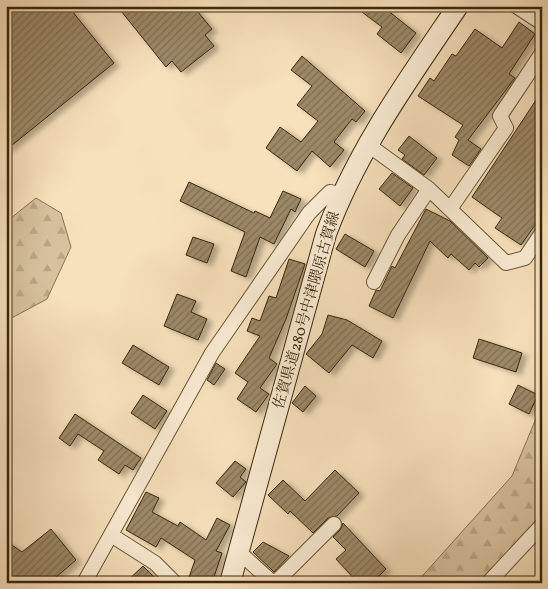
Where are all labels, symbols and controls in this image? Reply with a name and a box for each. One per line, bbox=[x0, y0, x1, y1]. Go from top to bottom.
street label: 佐賀県道280号中津隈原古賀線 bbox=[269, 209, 346, 412]

